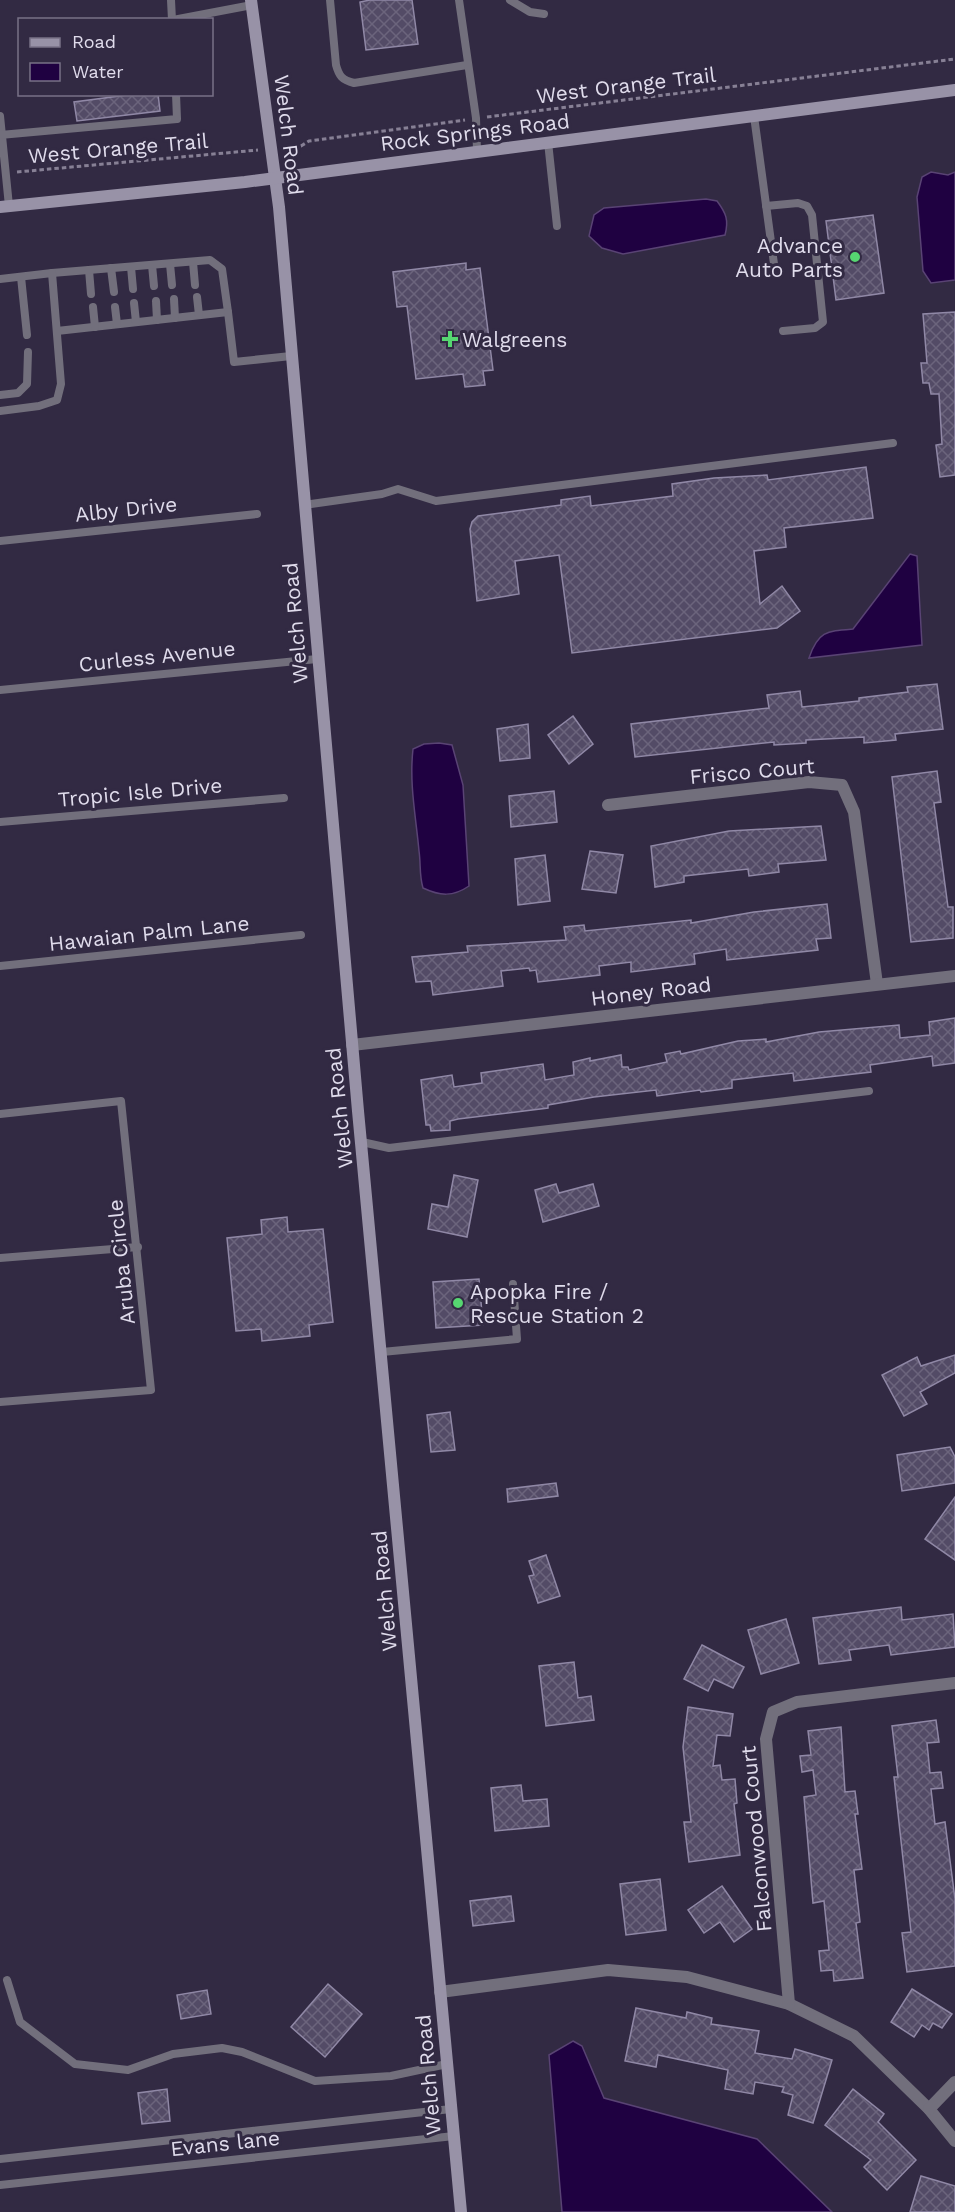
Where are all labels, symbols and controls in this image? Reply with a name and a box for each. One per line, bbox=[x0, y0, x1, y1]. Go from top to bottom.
legend bbox=[18, 18, 213, 96]
text: Road bbox=[72, 31, 116, 52]
text: Water bbox=[72, 61, 124, 82]
street label: West Orange Trail bbox=[535, 62, 718, 108]
street label: Welch Road bbox=[269, 73, 309, 197]
street label: Rock Springs Road bbox=[379, 108, 571, 156]
street label: West Orange Trail bbox=[27, 128, 210, 168]
place label: Advance Auto Parts bbox=[735, 233, 843, 282]
marker: Advance Auto Parts bbox=[848, 250, 862, 264]
place label: Walgreens bbox=[462, 327, 567, 352]
marker: Walgreens bbox=[443, 332, 457, 346]
street label: Alby Drive bbox=[74, 491, 178, 527]
street label: Welch Road bbox=[277, 562, 313, 684]
street label: Curless Avenue bbox=[78, 635, 236, 677]
street label: Frisco Court bbox=[688, 753, 816, 789]
street label: Tropic Isle Drive bbox=[57, 772, 223, 812]
street label: Hawaian Palm Lane bbox=[47, 910, 251, 956]
street label: Honey Road bbox=[589, 971, 713, 1011]
street label: Welch Road bbox=[320, 1046, 358, 1170]
street label: Aruba Circle bbox=[102, 1198, 140, 1326]
place label: Apopka Fire / Rescue Station 2 bbox=[470, 1279, 644, 1328]
marker: Apopka Fire / Rescue Station 2 bbox=[451, 1296, 465, 1310]
street label: Welch Road bbox=[366, 1530, 402, 1652]
street label: Falconwood Court bbox=[735, 1745, 777, 1933]
street label: Welch Road bbox=[410, 2014, 446, 2136]
street label: Evans lane bbox=[169, 2125, 281, 2161]

